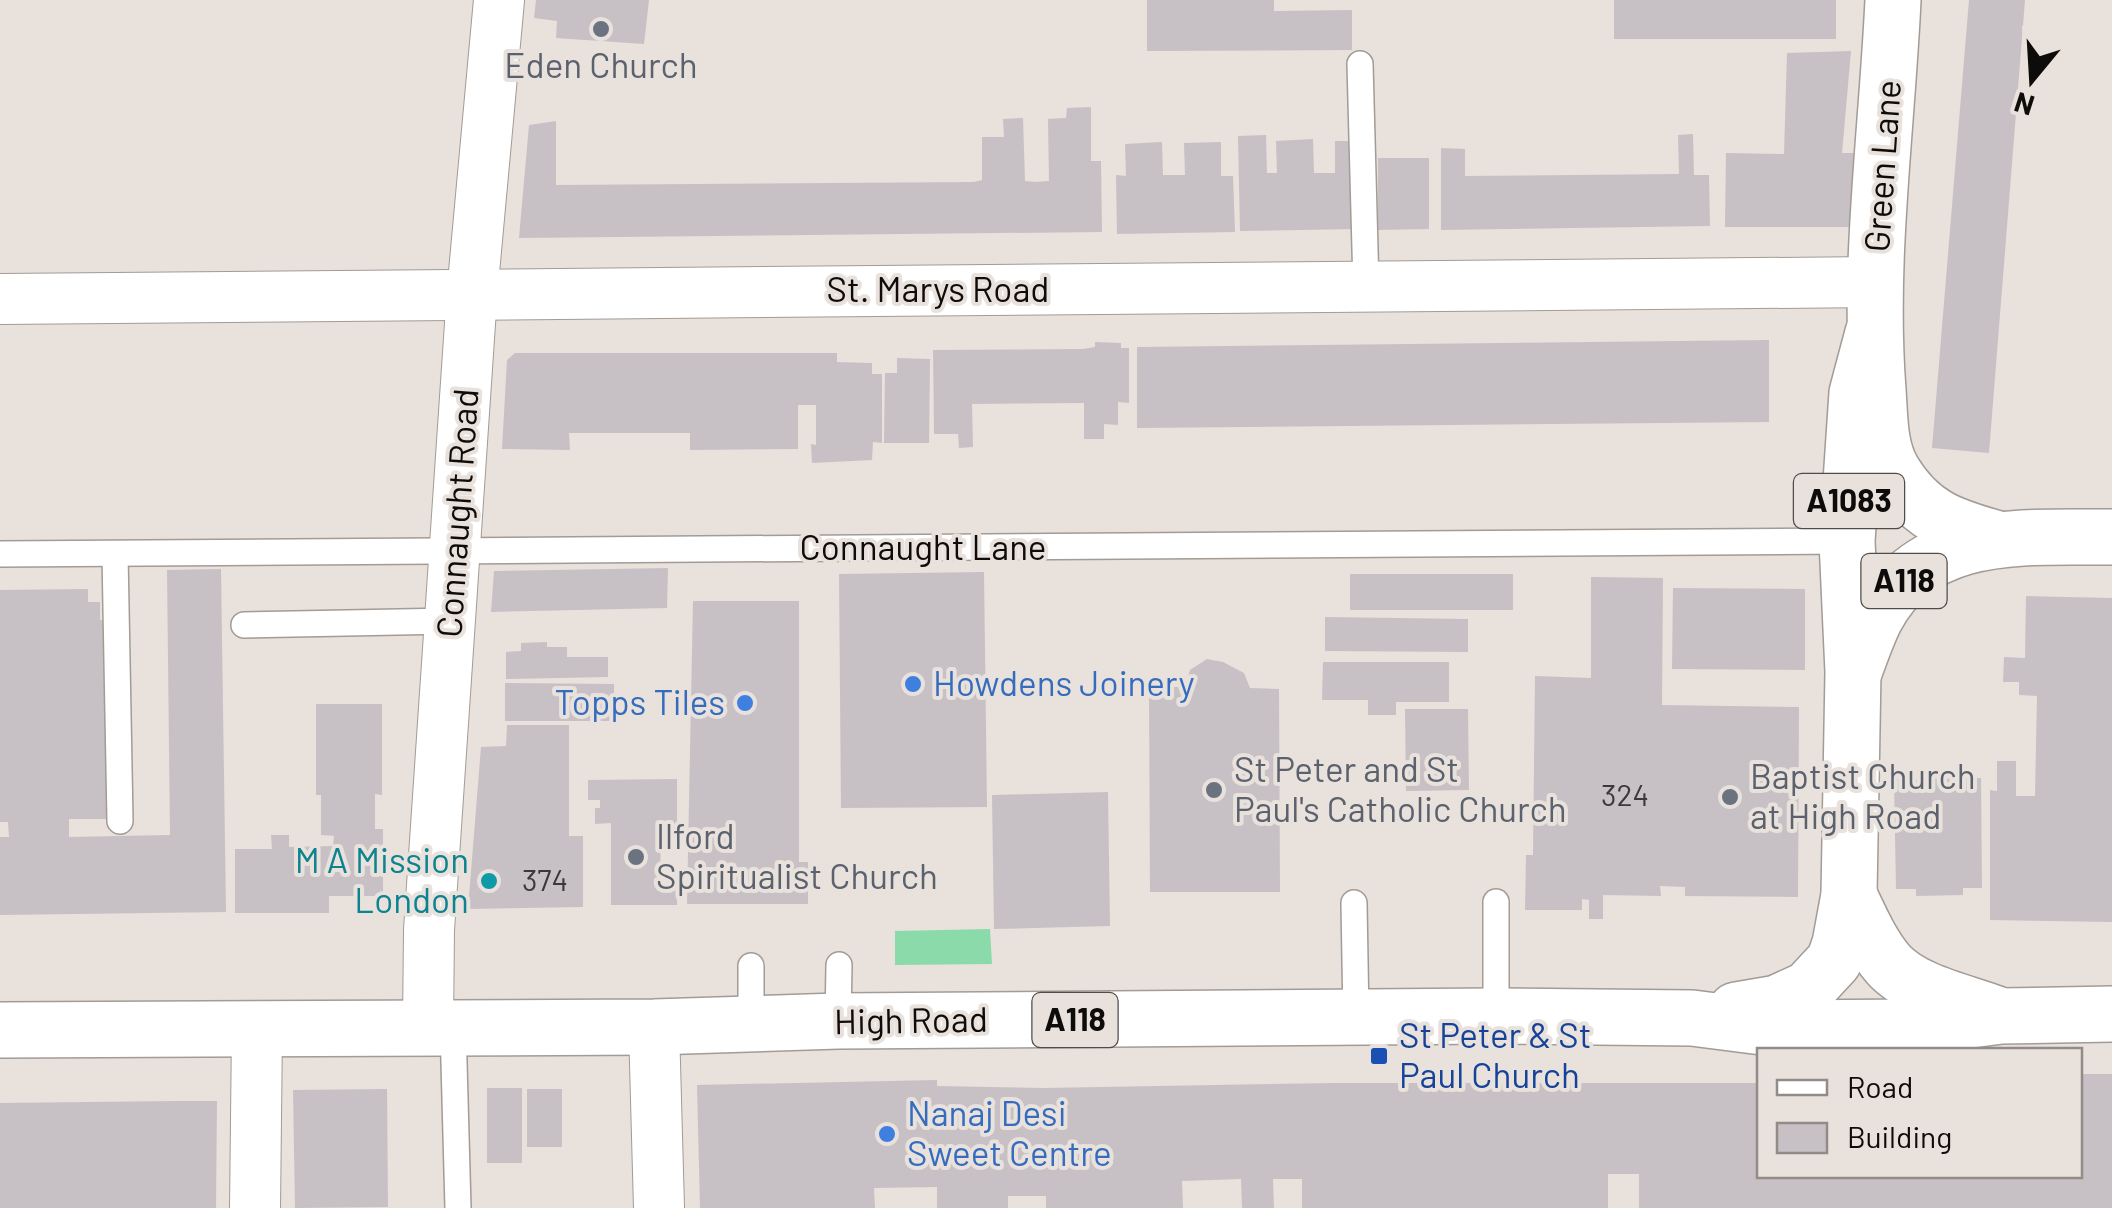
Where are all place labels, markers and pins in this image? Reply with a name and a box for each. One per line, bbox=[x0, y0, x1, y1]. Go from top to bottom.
marker: Eden Church bbox=[590, 18, 612, 40]
place label: Eden Church bbox=[504, 43, 698, 85]
place label: Howdens Joinery bbox=[933, 661, 1195, 703]
marker: Howdens Joinery bbox=[902, 673, 924, 695]
place label: Topps Tiles bbox=[554, 680, 725, 722]
marker: Topps Tiles bbox=[734, 692, 756, 714]
place label: St Peter and St Paul's Catholic Church bbox=[1234, 747, 1567, 829]
place label: Baptist Church at High Road bbox=[1750, 754, 1976, 836]
marker: St Peter and St Paul's Catholic Church bbox=[1203, 779, 1225, 801]
marker: Baptist Church at High Road bbox=[1719, 786, 1741, 808]
place label: Ilford Spiritualist Church bbox=[656, 814, 938, 896]
place label: M A Mission London bbox=[295, 838, 469, 920]
marker: Ilford Spiritualist Church bbox=[625, 846, 647, 868]
marker: M A Mission London bbox=[478, 870, 500, 892]
place label: St Peter & St Paul Church bbox=[1399, 1013, 1592, 1095]
marker: St Peter & St Paul Church bbox=[1368, 1045, 1390, 1067]
place label: Nanaj Desi Sweet Centre bbox=[907, 1091, 1112, 1173]
marker: Nanaj Desi Sweet Centre bbox=[876, 1123, 898, 1145]

